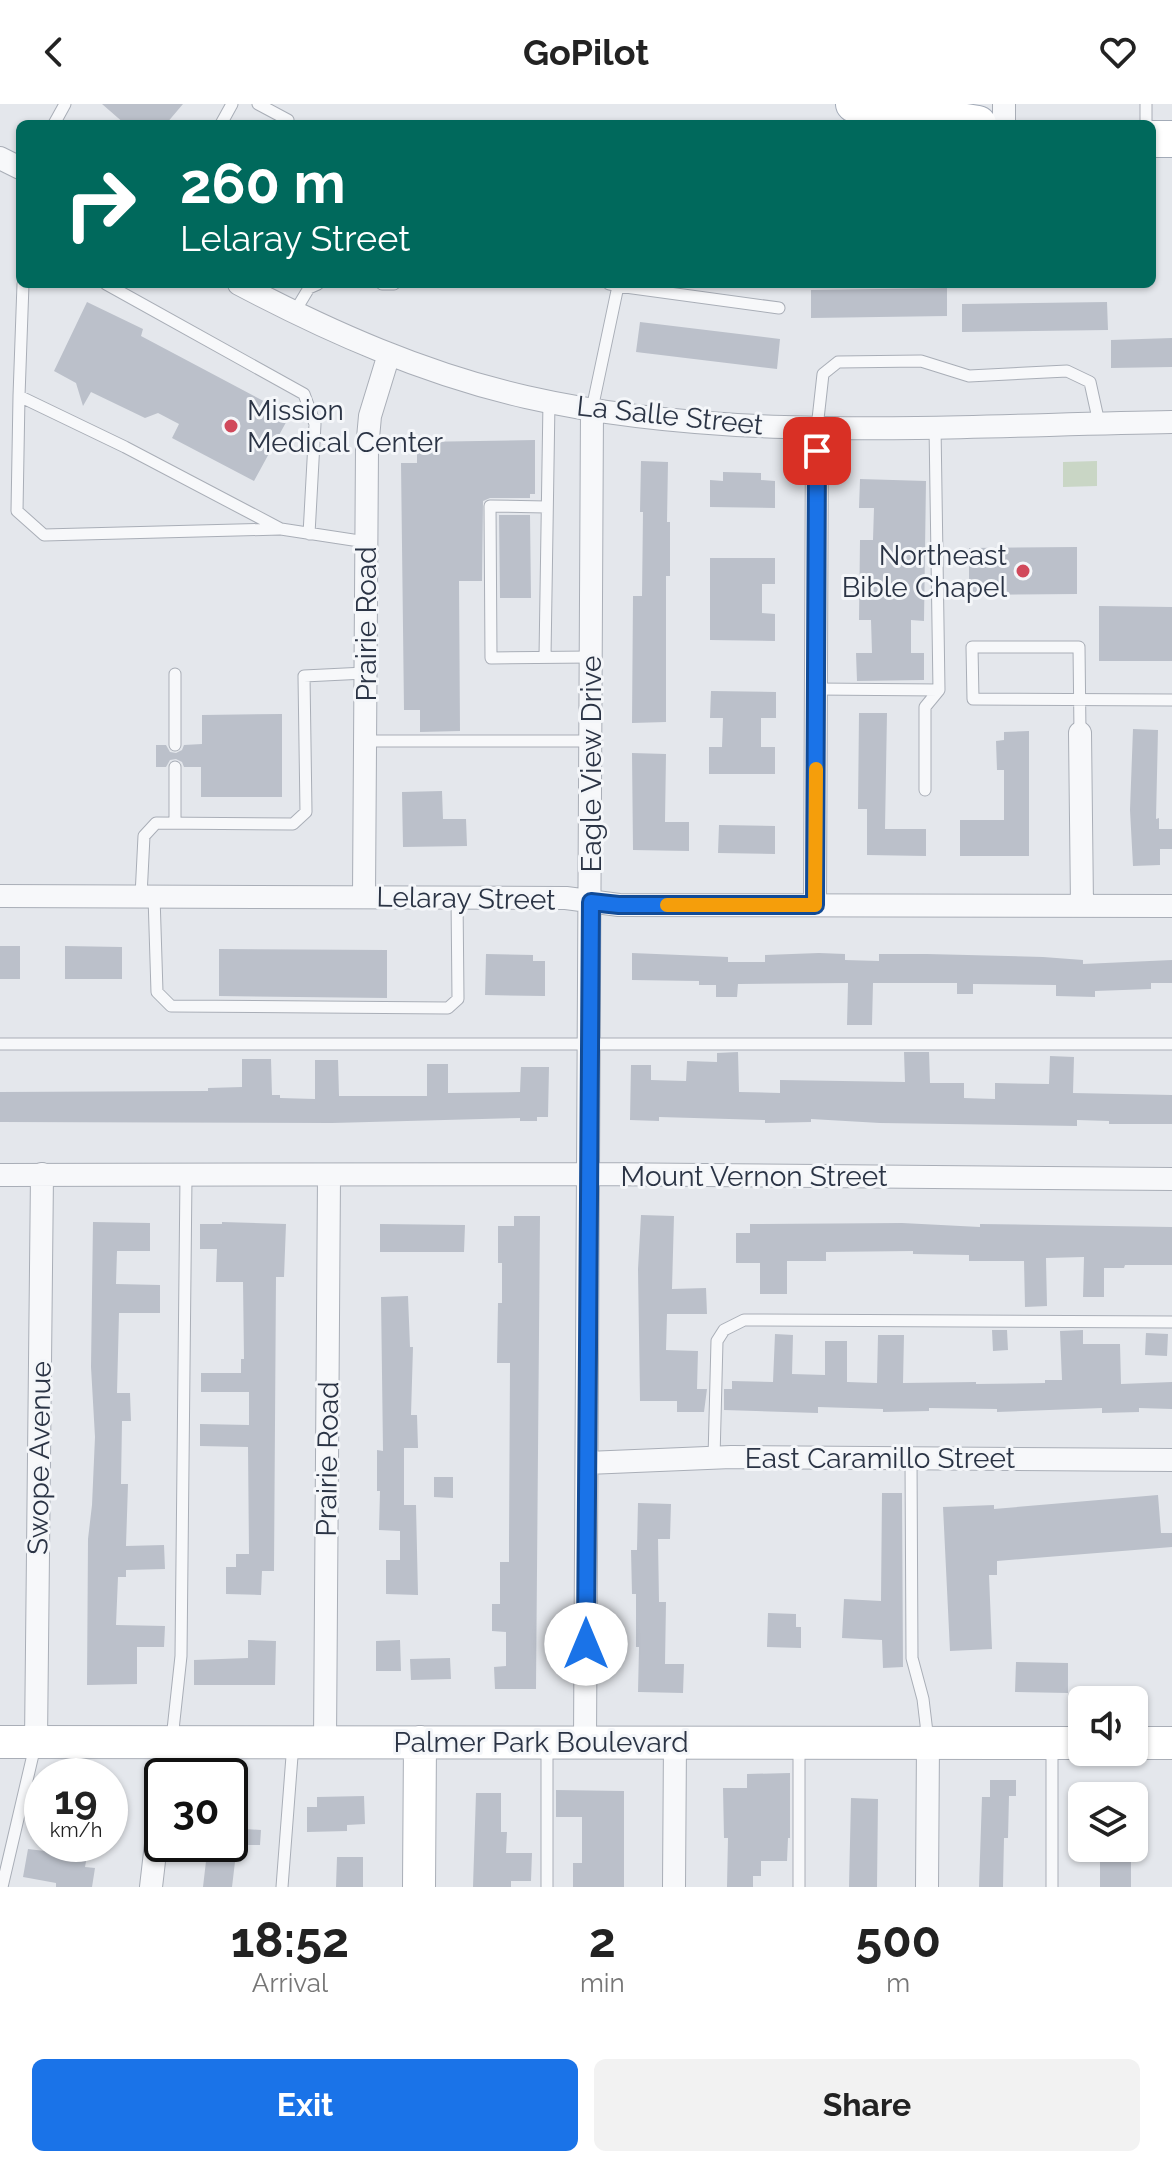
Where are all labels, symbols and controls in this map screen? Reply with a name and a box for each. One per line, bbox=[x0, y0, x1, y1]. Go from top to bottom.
icon: back bbox=[32, 30, 76, 74]
icon: heart bbox=[1096, 30, 1140, 74]
text: GoPilot bbox=[523, 31, 649, 73]
text: 260 m bbox=[180, 150, 346, 216]
icon: right bbox=[48, 152, 152, 256]
text: Lelaray Street bbox=[180, 217, 410, 259]
street label: La Salle Street bbox=[575, 389, 765, 442]
place label: Mission Medical Center bbox=[247, 394, 443, 459]
marker: Mission Medical Center bbox=[222, 417, 240, 435]
pin bbox=[783, 417, 851, 485]
icon: arrive bbox=[795, 429, 839, 473]
place label: Northeast Bible Chapel bbox=[842, 539, 1008, 604]
street label: Prairie Road bbox=[350, 546, 383, 702]
marker: Northeast Bible Chapel bbox=[1014, 562, 1032, 580]
street label: Eagle View Drive bbox=[575, 656, 608, 872]
street label: Lelaray Street bbox=[376, 880, 556, 917]
street label: Mount Vernon Street bbox=[621, 1160, 888, 1193]
street label: Swope Avenue bbox=[21, 1361, 58, 1555]
street label: Prairie Road bbox=[310, 1381, 345, 1537]
street label: East Caramillo Street bbox=[745, 1442, 1016, 1475]
position arrow bbox=[544, 1602, 628, 1686]
map controls bbox=[1068, 1686, 1148, 1862]
button: sound bbox=[1068, 1686, 1148, 1766]
street label: Palmer Park Boulevard bbox=[393, 1726, 689, 1759]
speed limit sign: 30 bbox=[144, 1758, 248, 1862]
text: 19 bbox=[54, 1776, 98, 1823]
button: layers bbox=[1068, 1782, 1148, 1862]
text: km/h bbox=[50, 1818, 102, 1842]
text: 18:52 bbox=[231, 1912, 349, 1968]
text: 2 bbox=[589, 1912, 616, 1968]
text: 500 bbox=[856, 1912, 941, 1968]
text: Arrival bbox=[252, 1968, 328, 1998]
text: min bbox=[580, 1968, 625, 1998]
text: m bbox=[886, 1968, 910, 1998]
button: Exit bbox=[32, 2059, 578, 2151]
button: Share bbox=[594, 2059, 1140, 2151]

